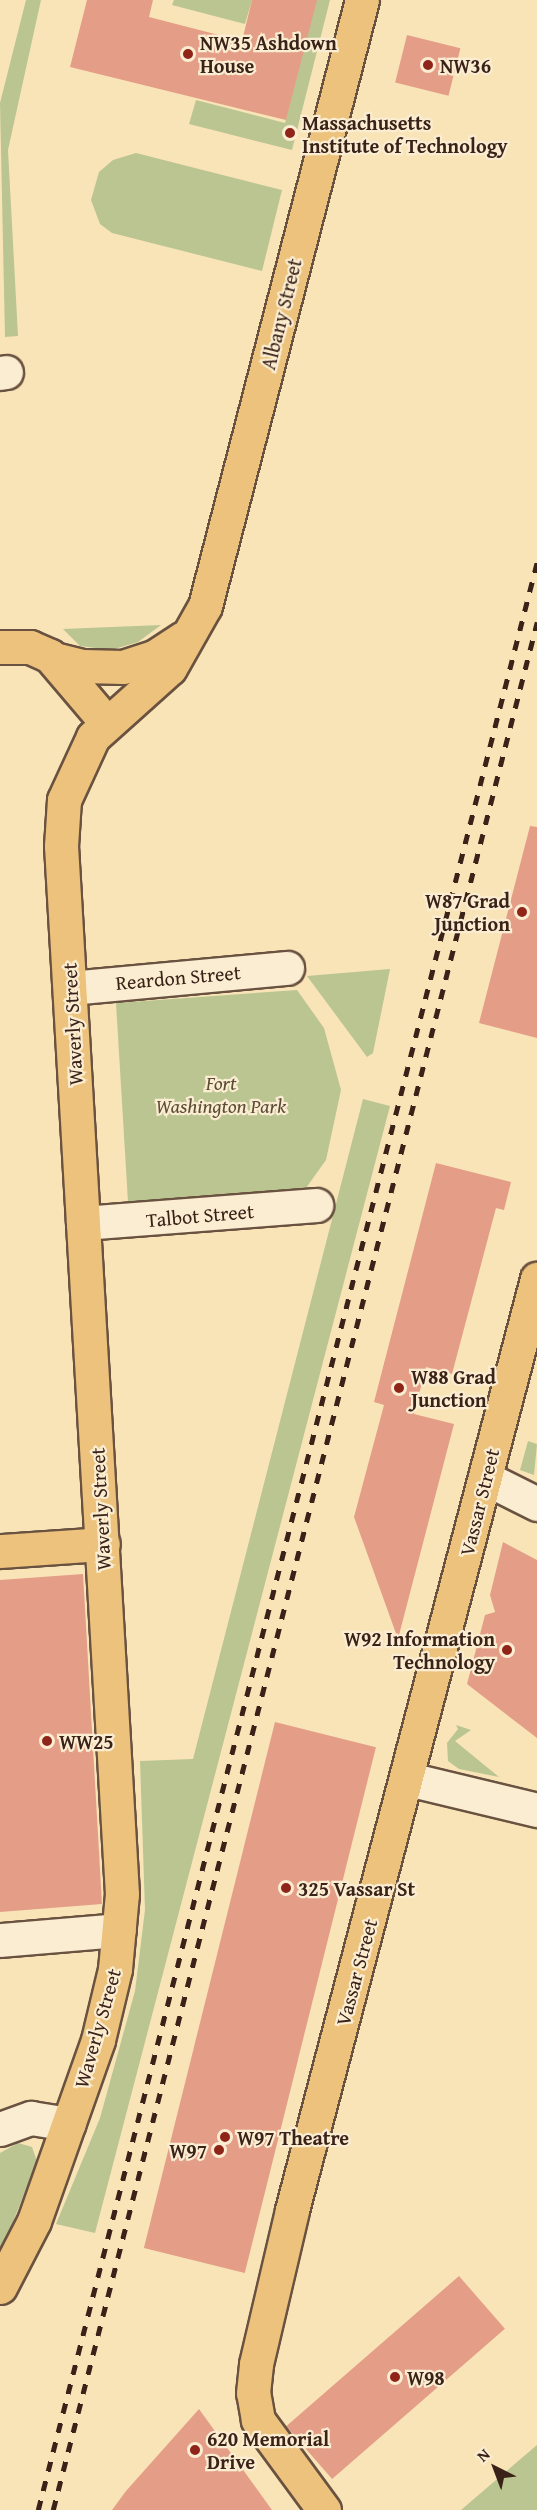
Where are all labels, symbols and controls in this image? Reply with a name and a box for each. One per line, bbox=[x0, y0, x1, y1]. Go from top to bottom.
place label: NW35 Ashdown House bbox=[200, 30, 337, 77]
marker: NW35 Ashdown House bbox=[181, 47, 195, 61]
place label: NW36 bbox=[440, 53, 491, 77]
marker: NW36 bbox=[421, 58, 435, 72]
place label: Massachusetts Institute of Technology bbox=[302, 110, 507, 157]
marker: Massachusetts Institute of Technology bbox=[283, 126, 297, 140]
street label: Albany Street bbox=[256, 256, 306, 372]
place label: W87 Grad Junction bbox=[425, 888, 510, 935]
marker: W87 Grad Junction bbox=[515, 905, 529, 919]
street label: Reardon Street bbox=[114, 960, 242, 994]
street label: Waverly Street bbox=[57, 962, 87, 1086]
park label: Fort Washington Park bbox=[156, 1071, 286, 1118]
street label: Talbot Street bbox=[145, 1198, 255, 1232]
place label: W88 Grad Junction bbox=[411, 1364, 496, 1411]
marker: W88 Grad Junction bbox=[392, 1381, 406, 1395]
street label: Vassar Street bbox=[454, 1446, 504, 1558]
street label: Waverly Street bbox=[85, 1447, 115, 1571]
place label: W92 Information Technology bbox=[344, 1626, 495, 1673]
marker: W92 Information Technology bbox=[500, 1643, 514, 1657]
place label: WW25 bbox=[59, 1729, 114, 1753]
marker: WW25 bbox=[40, 1734, 54, 1748]
place label: 325 Vassar St bbox=[298, 1876, 415, 1900]
marker: 325 Vassar St bbox=[279, 1881, 293, 1895]
street label: Vassar Street bbox=[330, 1916, 382, 2028]
street label: Waverly Street bbox=[69, 1966, 125, 2090]
place label: W97 Theatre bbox=[237, 2125, 349, 2149]
marker: W97 Theatre bbox=[218, 2130, 232, 2144]
place label: W97 bbox=[169, 2138, 207, 2162]
marker: W97 bbox=[212, 2143, 226, 2157]
place label: W98 bbox=[407, 2365, 445, 2389]
marker: W98 bbox=[388, 2370, 402, 2384]
place label: 620 Memorial Drive bbox=[207, 2426, 329, 2473]
north arrow bbox=[465, 2438, 525, 2498]
text: N bbox=[471, 2442, 495, 2467]
marker: 620 Memorial Drive bbox=[188, 2443, 202, 2457]

